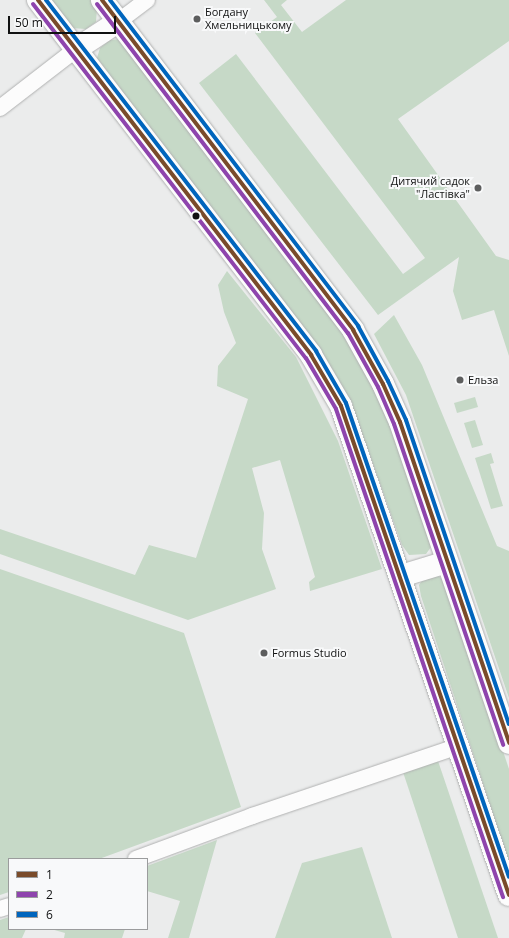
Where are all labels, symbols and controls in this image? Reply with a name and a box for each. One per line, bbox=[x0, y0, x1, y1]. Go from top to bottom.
place label: Богдану Хмельницькому bbox=[205, 6, 292, 32]
scale bar bbox=[10, 8, 118, 34]
text: 50 m bbox=[15, 14, 43, 31]
marker: Богдану Хмельницькому bbox=[192, 14, 202, 24]
place label: Дитячий садок "Ластівка" bbox=[391, 175, 470, 201]
marker: Дитячий садок "Ластівка" bbox=[473, 183, 483, 193]
unlabelled marker bbox=[191, 211, 201, 221]
place label: Ельза bbox=[468, 373, 498, 387]
marker: Ельза bbox=[455, 375, 465, 385]
place label: Formus Studio bbox=[272, 646, 347, 660]
marker: Formus Studio bbox=[259, 648, 269, 658]
legend bbox=[8, 858, 148, 930]
text: 1 bbox=[46, 866, 53, 883]
text: 2 bbox=[46, 886, 53, 903]
text: 6 bbox=[46, 906, 53, 923]

